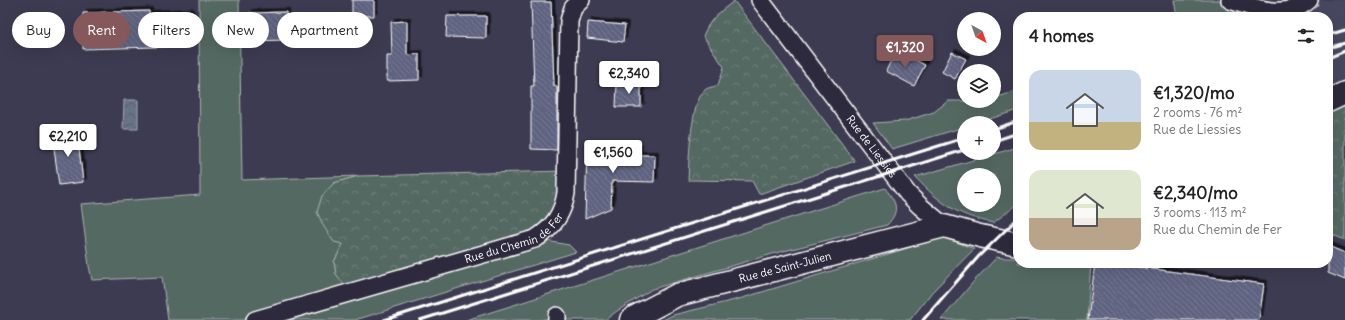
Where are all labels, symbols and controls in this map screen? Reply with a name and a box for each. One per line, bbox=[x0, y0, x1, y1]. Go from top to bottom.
chip: Buy bbox=[12, 12, 65, 48]
chip: Rent bbox=[73, 12, 130, 48]
chip: Filters bbox=[138, 12, 204, 48]
chip: New bbox=[212, 12, 269, 48]
chip: Apartment bbox=[277, 12, 373, 48]
north arrow bbox=[957, 12, 1001, 56]
map controls bbox=[957, 12, 1001, 212]
text: 4 homes bbox=[1029, 25, 1094, 47]
icon: filters bbox=[1295, 25, 1317, 47]
pin: €1,320 bbox=[872, 35, 938, 69]
text: €1,320 bbox=[885, 39, 925, 56]
pin: €2,340 bbox=[596, 61, 662, 95]
button: layers bbox=[957, 64, 1001, 108]
text: €2,340 bbox=[608, 65, 650, 82]
text: €1,320/mo bbox=[1153, 82, 1234, 104]
icon: home bbox=[1061, 86, 1109, 134]
text: 2 rooms · 76 m² bbox=[1153, 104, 1242, 121]
street label: Rue de Liessies bbox=[843, 112, 900, 180]
button: + bbox=[957, 116, 1001, 160]
text: Rue de Liessies bbox=[1153, 121, 1241, 138]
pin: €2,210 bbox=[35, 124, 101, 158]
text: €2,210 bbox=[48, 128, 88, 145]
pin: €1,560 bbox=[580, 140, 646, 174]
text: €1,560 bbox=[593, 144, 633, 161]
button: − bbox=[957, 168, 1001, 212]
text: €2,340/mo bbox=[1153, 182, 1238, 204]
icon: home bbox=[1061, 186, 1109, 234]
text: 3 rooms · 113 m² bbox=[1153, 204, 1247, 221]
street label: Rue du Chemin de Fer bbox=[463, 210, 566, 266]
text: Rue du Chemin de Fer bbox=[1153, 221, 1282, 238]
street label: Rue de Saint-Julien bbox=[737, 248, 833, 286]

